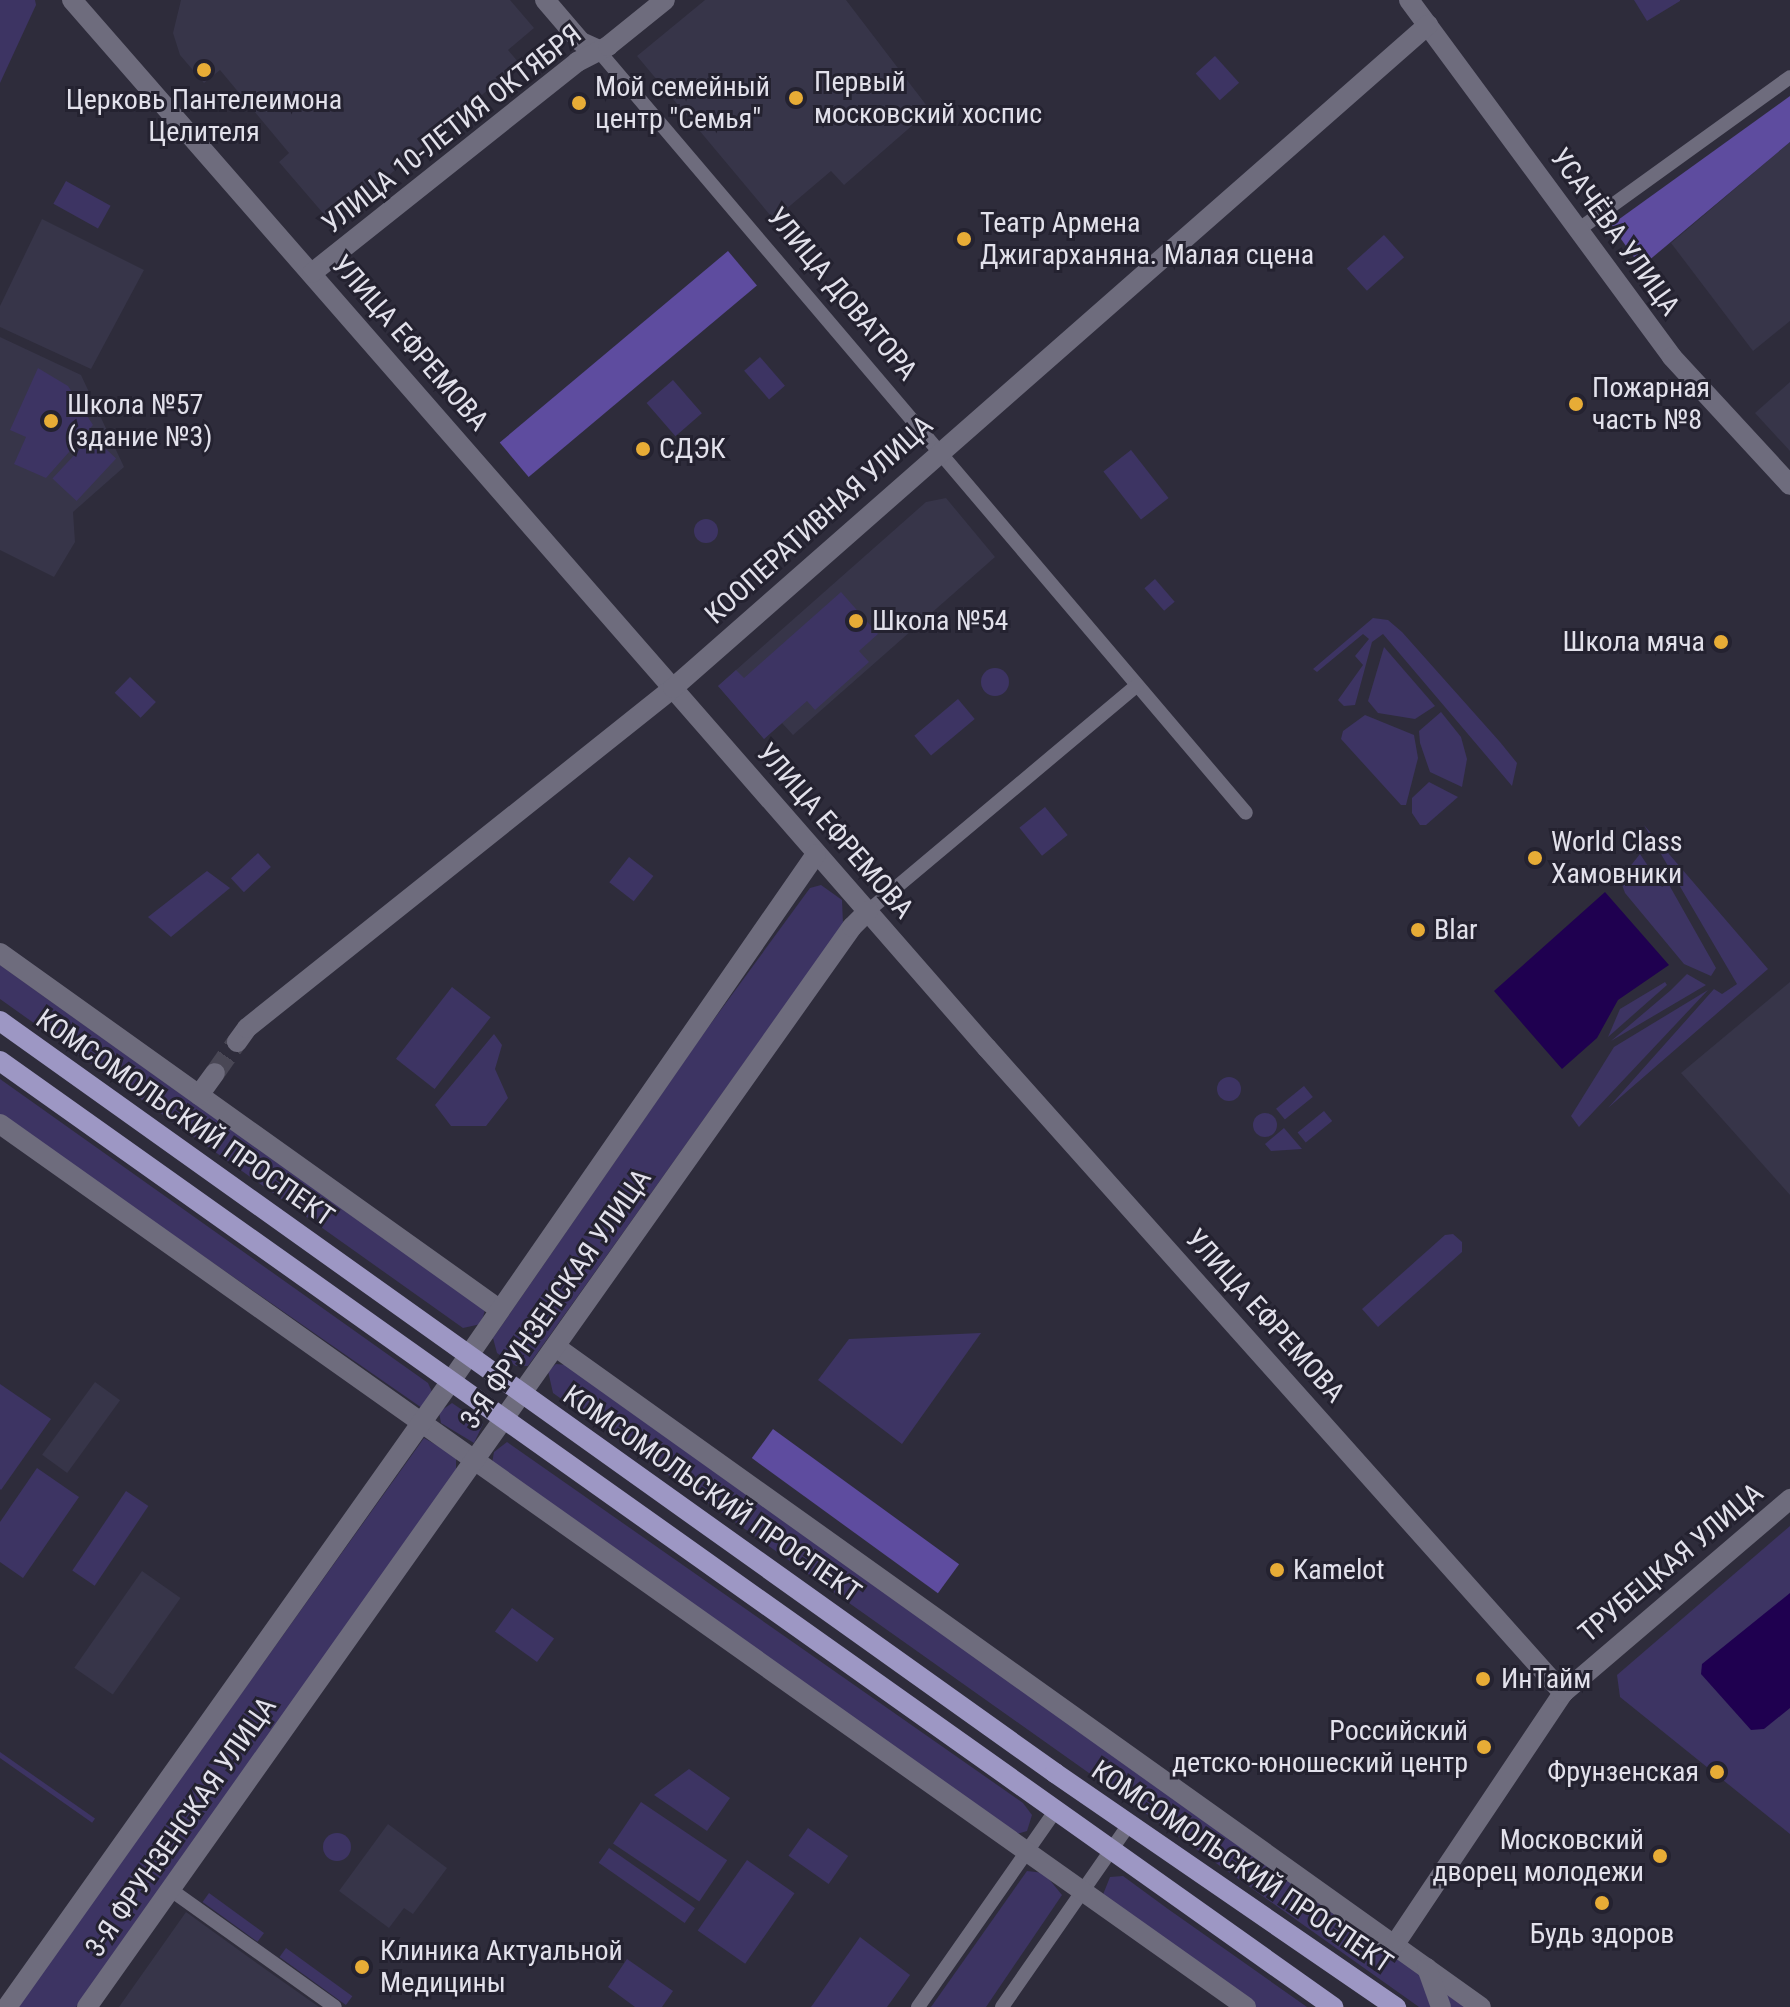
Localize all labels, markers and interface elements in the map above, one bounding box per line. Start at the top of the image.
street label: УЛИЦА 10-ЛЕТИЯ ОКТЯБРЯ [316,17,588,241]
marker: Церковь Пантелеимона Целителя [195,61,213,79]
place label: Первый московский хоспис [814,65,1042,131]
place label: Мой семейный центр "Семья" [595,70,770,136]
place label: Церковь Пантелеимона Целителя [66,83,342,149]
marker: Первый московский хоспис [785,87,807,109]
marker: Мой семейный центр "Семья" [570,94,588,112]
street label: УСАЧЁВА УЛИЦА [1543,142,1687,322]
street label: УЛИЦА ДОВАТОРА [760,201,924,387]
place label: Театр Армена Джигарханяна. Малая сцена [980,206,1314,272]
marker: Театр Армена Джигарханяна. Малая сцена [955,230,973,248]
street label: УЛИЦА ЕФРЕМОВА [325,248,495,438]
place label: Пожарная часть №8 [1592,371,1710,437]
place label: Школа №57 (здание №3) [67,388,212,454]
marker: Пожарная часть №8 [1567,395,1585,413]
street label: КООПЕРАТИВНАЯ УЛИЦА [698,409,940,631]
marker: Школа №57 (здание №3) [42,412,60,430]
place label: СДЭК [659,432,726,466]
marker: СДЭК [634,440,652,458]
place label: Школа №54 [872,604,1008,638]
marker: Школа №54 [847,612,865,630]
place label: Школа мяча [1563,625,1705,659]
marker: Школа мяча [1712,633,1730,651]
street label: УЛИЦА ЕФРЕМОВА [750,736,920,926]
place label: World Class Хамовники [1551,825,1682,891]
marker: World Class Хамовники [1526,849,1544,867]
place label: Blar [1434,913,1478,947]
marker: Blar [1409,921,1427,939]
street label: КОМСОМОЛЬСКИЙ ПРОСПЕКТ [30,1002,340,1234]
street label: 3-Я ФРУНЗЕНСКАЯ УЛИЦА [454,1163,658,1435]
street label: УЛИЦА ЕФРЕМОВА [1178,1222,1352,1410]
street label: КОМСОМОЛЬСКИЙ ПРОСПЕКТ [557,1378,867,1610]
street label: ТРУБЕЦКАЯ УЛИЦА [1572,1476,1770,1650]
place label: Kamelot [1293,1553,1385,1587]
marker: Kamelot [1268,1561,1286,1579]
place label: ИнТайм [1501,1662,1591,1696]
marker: ИнТайм [1472,1668,1494,1690]
street label: 3-Я ФРУНЗЕНСКАЯ УЛИЦА [79,1691,283,1963]
place label: Российский детско-юношеский центр [1172,1714,1468,1780]
marker: Российский детско-юношеский центр [1475,1738,1493,1756]
street label: КОМСОМОЛЬСКИЙ ПРОСПЕКТ [1085,1754,1399,1980]
place label: Фрунзенская [1547,1755,1699,1789]
marker: Фрунзенская [1706,1761,1728,1783]
place label: Московский дворец молодежи [1433,1823,1644,1889]
marker: Московский дворец молодежи [1651,1847,1669,1865]
marker: Будь здоров [1591,1892,1613,1914]
place label: Будь здоров [1530,1917,1674,1951]
place label: Клиника Актуальной Медицины [380,1934,623,2000]
marker: Клиника Актуальной Медицины [351,1956,373,1978]

